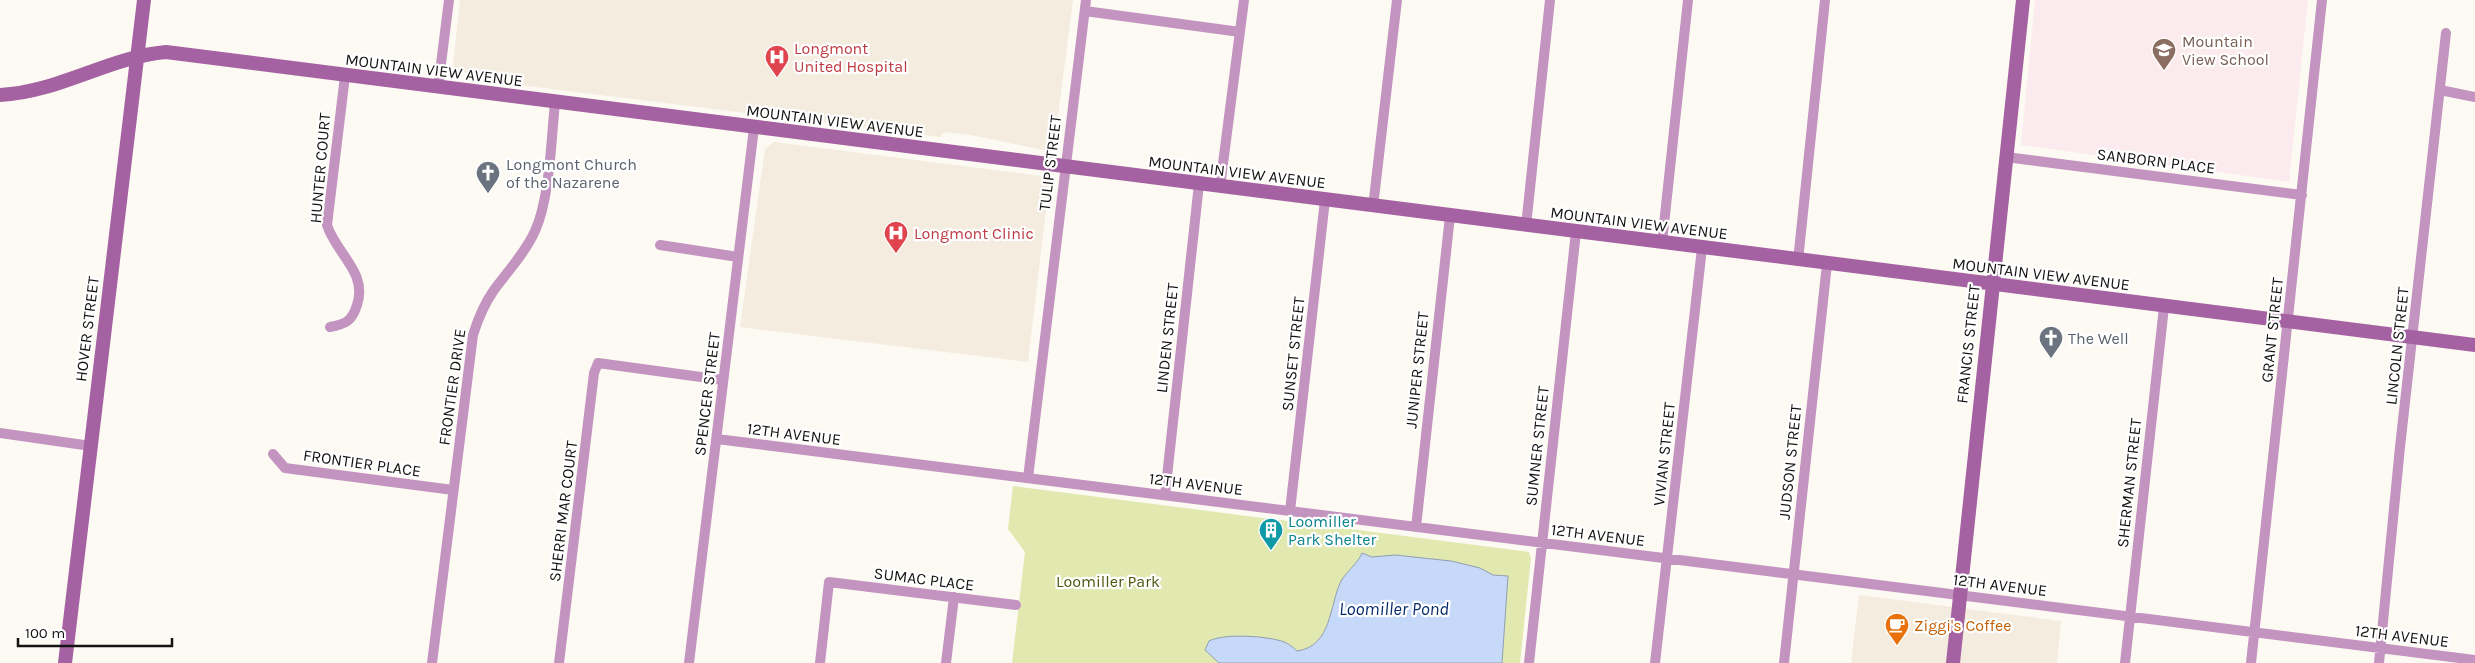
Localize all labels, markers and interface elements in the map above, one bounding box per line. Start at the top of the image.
place label: Mountain View School [2182,32,2269,69]
school or university icon: Mountain View School [2151,37,2177,71]
place label: Longmont United Hospital [794,39,908,76]
hospital icon: Longmont United Hospital [764,44,790,78]
street label: MOUNTAIN VIEW AVENUE [344,50,524,90]
street label: MOUNTAIN VIEW AVENUE [745,101,925,141]
street label: HUNTER COURT [306,112,334,224]
street label: TULIP STREET [1035,114,1065,212]
street label: SANBORN PLACE [2096,144,2216,178]
street label: MOUNTAIN VIEW AVENUE [1147,152,1327,192]
place label: Longmont Church of the Nazarene [506,155,637,192]
church icon: Longmont Church of the Nazarene [475,160,501,194]
street label: MOUNTAIN VIEW AVENUE [1549,203,1729,243]
hospital icon: Longmont Clinic [883,220,909,254]
place label: Longmont Clinic [914,224,1034,243]
street label: MOUNTAIN VIEW AVENUE [1951,254,2131,294]
street label: HOVER STREET [71,275,103,383]
street label: GRANT STREET [2257,277,2287,383]
street label: LINDEN STREET [1152,282,1182,394]
street label: FRANCIS STREET [1952,284,1984,404]
street label: LINCOLN STREET [2381,286,2413,406]
street label: SUNSET STREET [1278,296,1308,412]
street label: JUNIPER STREET [1401,311,1433,429]
church icon: The Well [2038,325,2064,359]
street label: FRONTIER DRIVE [434,328,470,446]
place label: The Well [2068,329,2129,348]
street label: SPENCER STREET [690,331,724,457]
street label: SUMNER STREET [1521,385,1553,507]
street label: VIVIAN STREET [1649,401,1679,507]
street label: JUDSON STREET [1775,403,1805,521]
street label: SHERMAN STREET [2113,417,2145,549]
street label: 12TH AVENUE [746,419,842,449]
street label: SHERRI MAR COURT [545,439,581,583]
street label: FRONTIER PLACE [302,445,422,481]
street label: 12TH AVENUE [1148,469,1244,499]
place label: Loomiller Park Shelter [1288,512,1377,549]
building icon: Loomiller Park Shelter [1258,517,1284,551]
street label: 12TH AVENUE [1550,520,1646,550]
street label: SUMAC PLACE [873,563,975,595]
street label: 12TH AVENUE [1952,570,2048,600]
park label: Loomiller Park [1056,572,1160,591]
water label: Loomiller Pond [1339,598,1449,620]
cafe icon: Ziggi's Coffee [1884,612,1910,646]
scale bar [18,616,171,648]
place label: Ziggi's Coffee [1914,616,2011,635]
street label: 12TH AVENUE [2354,621,2450,651]
text: 100 m [25,624,65,642]

